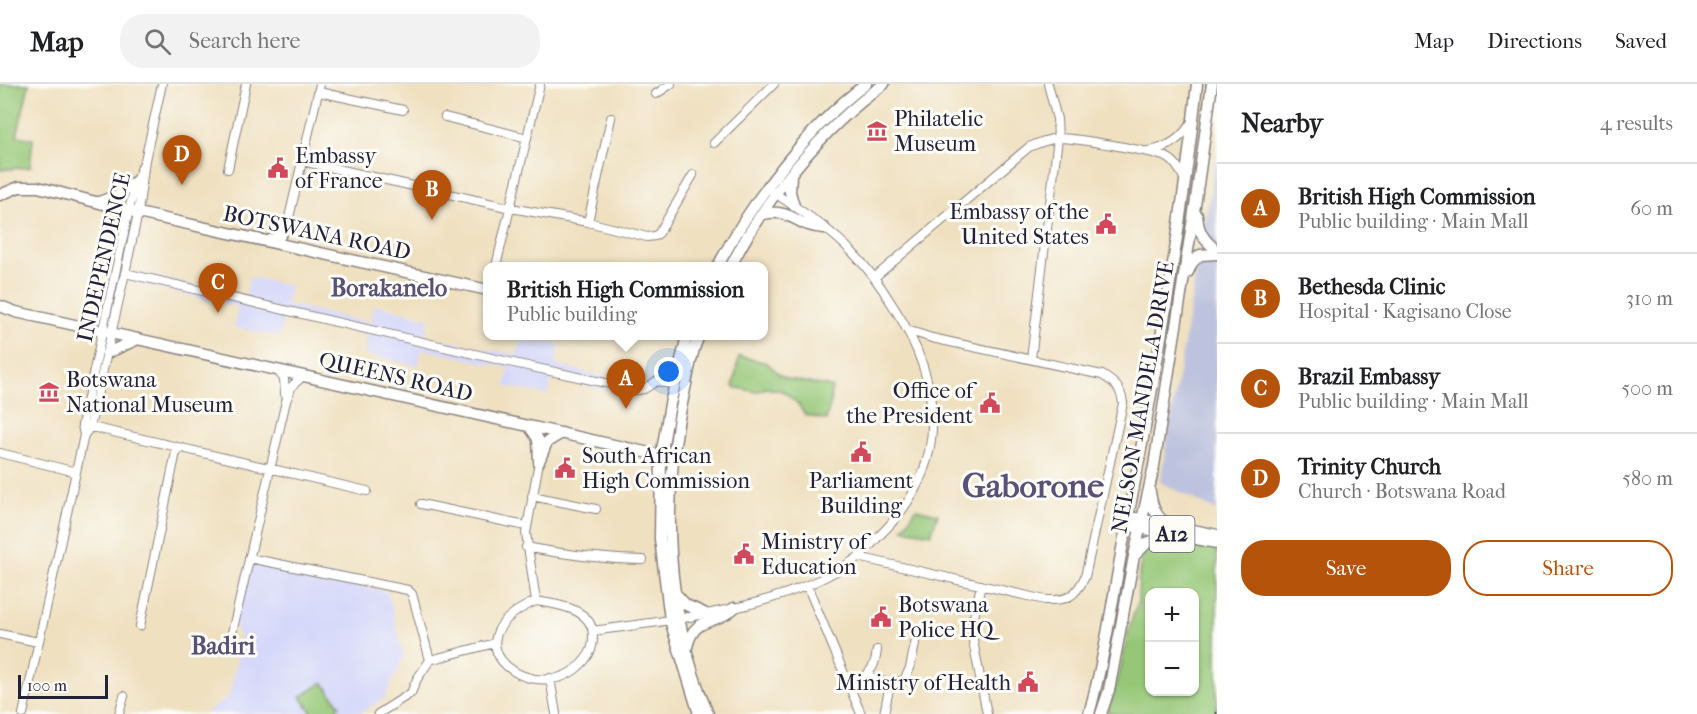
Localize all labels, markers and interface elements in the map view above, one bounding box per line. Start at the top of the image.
search box [120,14,540,68]
text: Map [30,25,84,58]
icon: search [141,25,174,58]
text: Search here [189,28,300,54]
text: Map [1414,29,1454,53]
text: Directions [1487,29,1582,53]
text: Saved [1615,29,1667,53]
place label: Philatelic Museum [894,106,983,157]
text: Nearby [1241,108,1323,139]
text: 4 results [1600,112,1673,135]
museum icon: Philatelic Museum [865,119,889,143]
pin: D [162,135,201,185]
place label: Embassy of France [295,143,383,194]
public building icon: Embassy of France [266,156,290,180]
street label: INDEPENDENCE [72,170,136,344]
pin: B [412,170,452,220]
text: British High Commission [1298,184,1535,210]
text: A [1254,197,1267,220]
text: 60 m [1630,197,1673,220]
place label: Embassy of the United States [949,199,1089,250]
street label: BOTSWANA ROAD [221,200,413,266]
text: Public building · Main Mall [1298,210,1529,233]
public building icon: Embassy of the United States [1094,212,1118,236]
street label: NELSON MANDELA DRIVE [1106,259,1180,535]
popup [483,262,768,340]
pin: C [198,264,238,313]
district label: Borakanelo [331,274,447,302]
text: Bethesda Clinic [1298,274,1445,300]
text: British High Commission [507,277,744,303]
text: B [1254,287,1267,310]
text: 310 m [1626,287,1673,310]
text: Hospital · Kagisano Close [1298,300,1512,323]
text: Public building [507,303,637,326]
street label: QUEENS ROAD [316,347,475,407]
your location [654,357,683,386]
pin: A [606,360,646,409]
text: Brazil Embassy [1298,364,1440,390]
place label: Botswana National Museum [66,367,234,418]
text: C [1254,377,1267,400]
text: 500 m [1621,377,1673,400]
place label: Office of the President [846,378,978,429]
museum icon: Botswana National Museum [37,380,61,404]
text: Public building · Main Mall [1298,390,1529,413]
public building icon: Office of the President [978,391,1002,415]
public building icon: Parliament Building [849,440,873,464]
place label: South African High Commission [582,443,750,494]
text: Trinity Church [1298,454,1441,480]
public building icon: South African High Commission [553,456,577,480]
district label: Gaborone [962,466,1104,506]
text: D [1253,467,1268,490]
text: 580 m [1622,467,1673,490]
place label: Parliament Building [809,468,914,519]
text: Church · Botswana Road [1298,480,1506,503]
road number: A12 [1150,516,1194,552]
place label: Ministry of Education [761,529,872,580]
button: Save [1241,540,1451,596]
button: Share [1463,540,1673,596]
public building icon: Ministry of Education [732,542,756,566]
map controls [1145,588,1199,696]
button: + [1145,588,1199,642]
place label: Botswana Police HQ [898,592,1001,643]
public building icon: Botswana Police HQ [869,605,893,629]
district label: Badiri [191,632,256,660]
button: − [1145,642,1199,696]
place label: Ministry of Health [836,670,1012,696]
public building icon: Ministry of Health [1016,670,1040,694]
scale bar [18,672,108,700]
text: 100 m [27,676,67,695]

